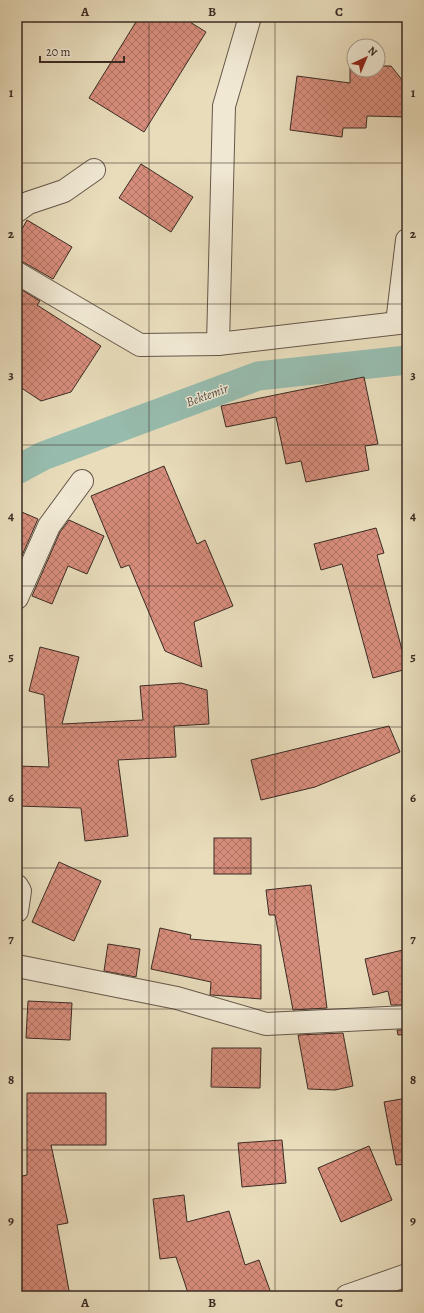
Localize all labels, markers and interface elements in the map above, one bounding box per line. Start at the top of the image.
text: A [80,3,90,20]
text: B [208,3,216,20]
text: C [335,3,343,20]
scale bar [40,38,124,64]
north arrow [346,38,386,78]
text: N [365,43,381,59]
text: 20 m [46,44,70,60]
text: 1 [9,84,14,101]
text: 1 [411,84,416,101]
text: 2 [8,225,15,242]
text: 2 [410,225,417,242]
text: 3 [8,366,14,383]
text: 3 [410,366,416,383]
water label: Bektemir [184,379,231,410]
text: 4 [8,507,14,524]
text: 4 [410,507,416,524]
text: 5 [8,648,14,665]
text: 5 [410,648,416,665]
text: 6 [8,789,14,806]
text: 6 [410,789,416,806]
text: 7 [8,930,14,947]
text: 7 [410,930,416,947]
text: 8 [8,1071,14,1088]
text: 8 [410,1071,416,1088]
text: 9 [8,1212,14,1229]
text: 9 [410,1212,416,1229]
text: A [80,1294,90,1311]
text: B [208,1294,216,1311]
text: C [335,1294,343,1311]

